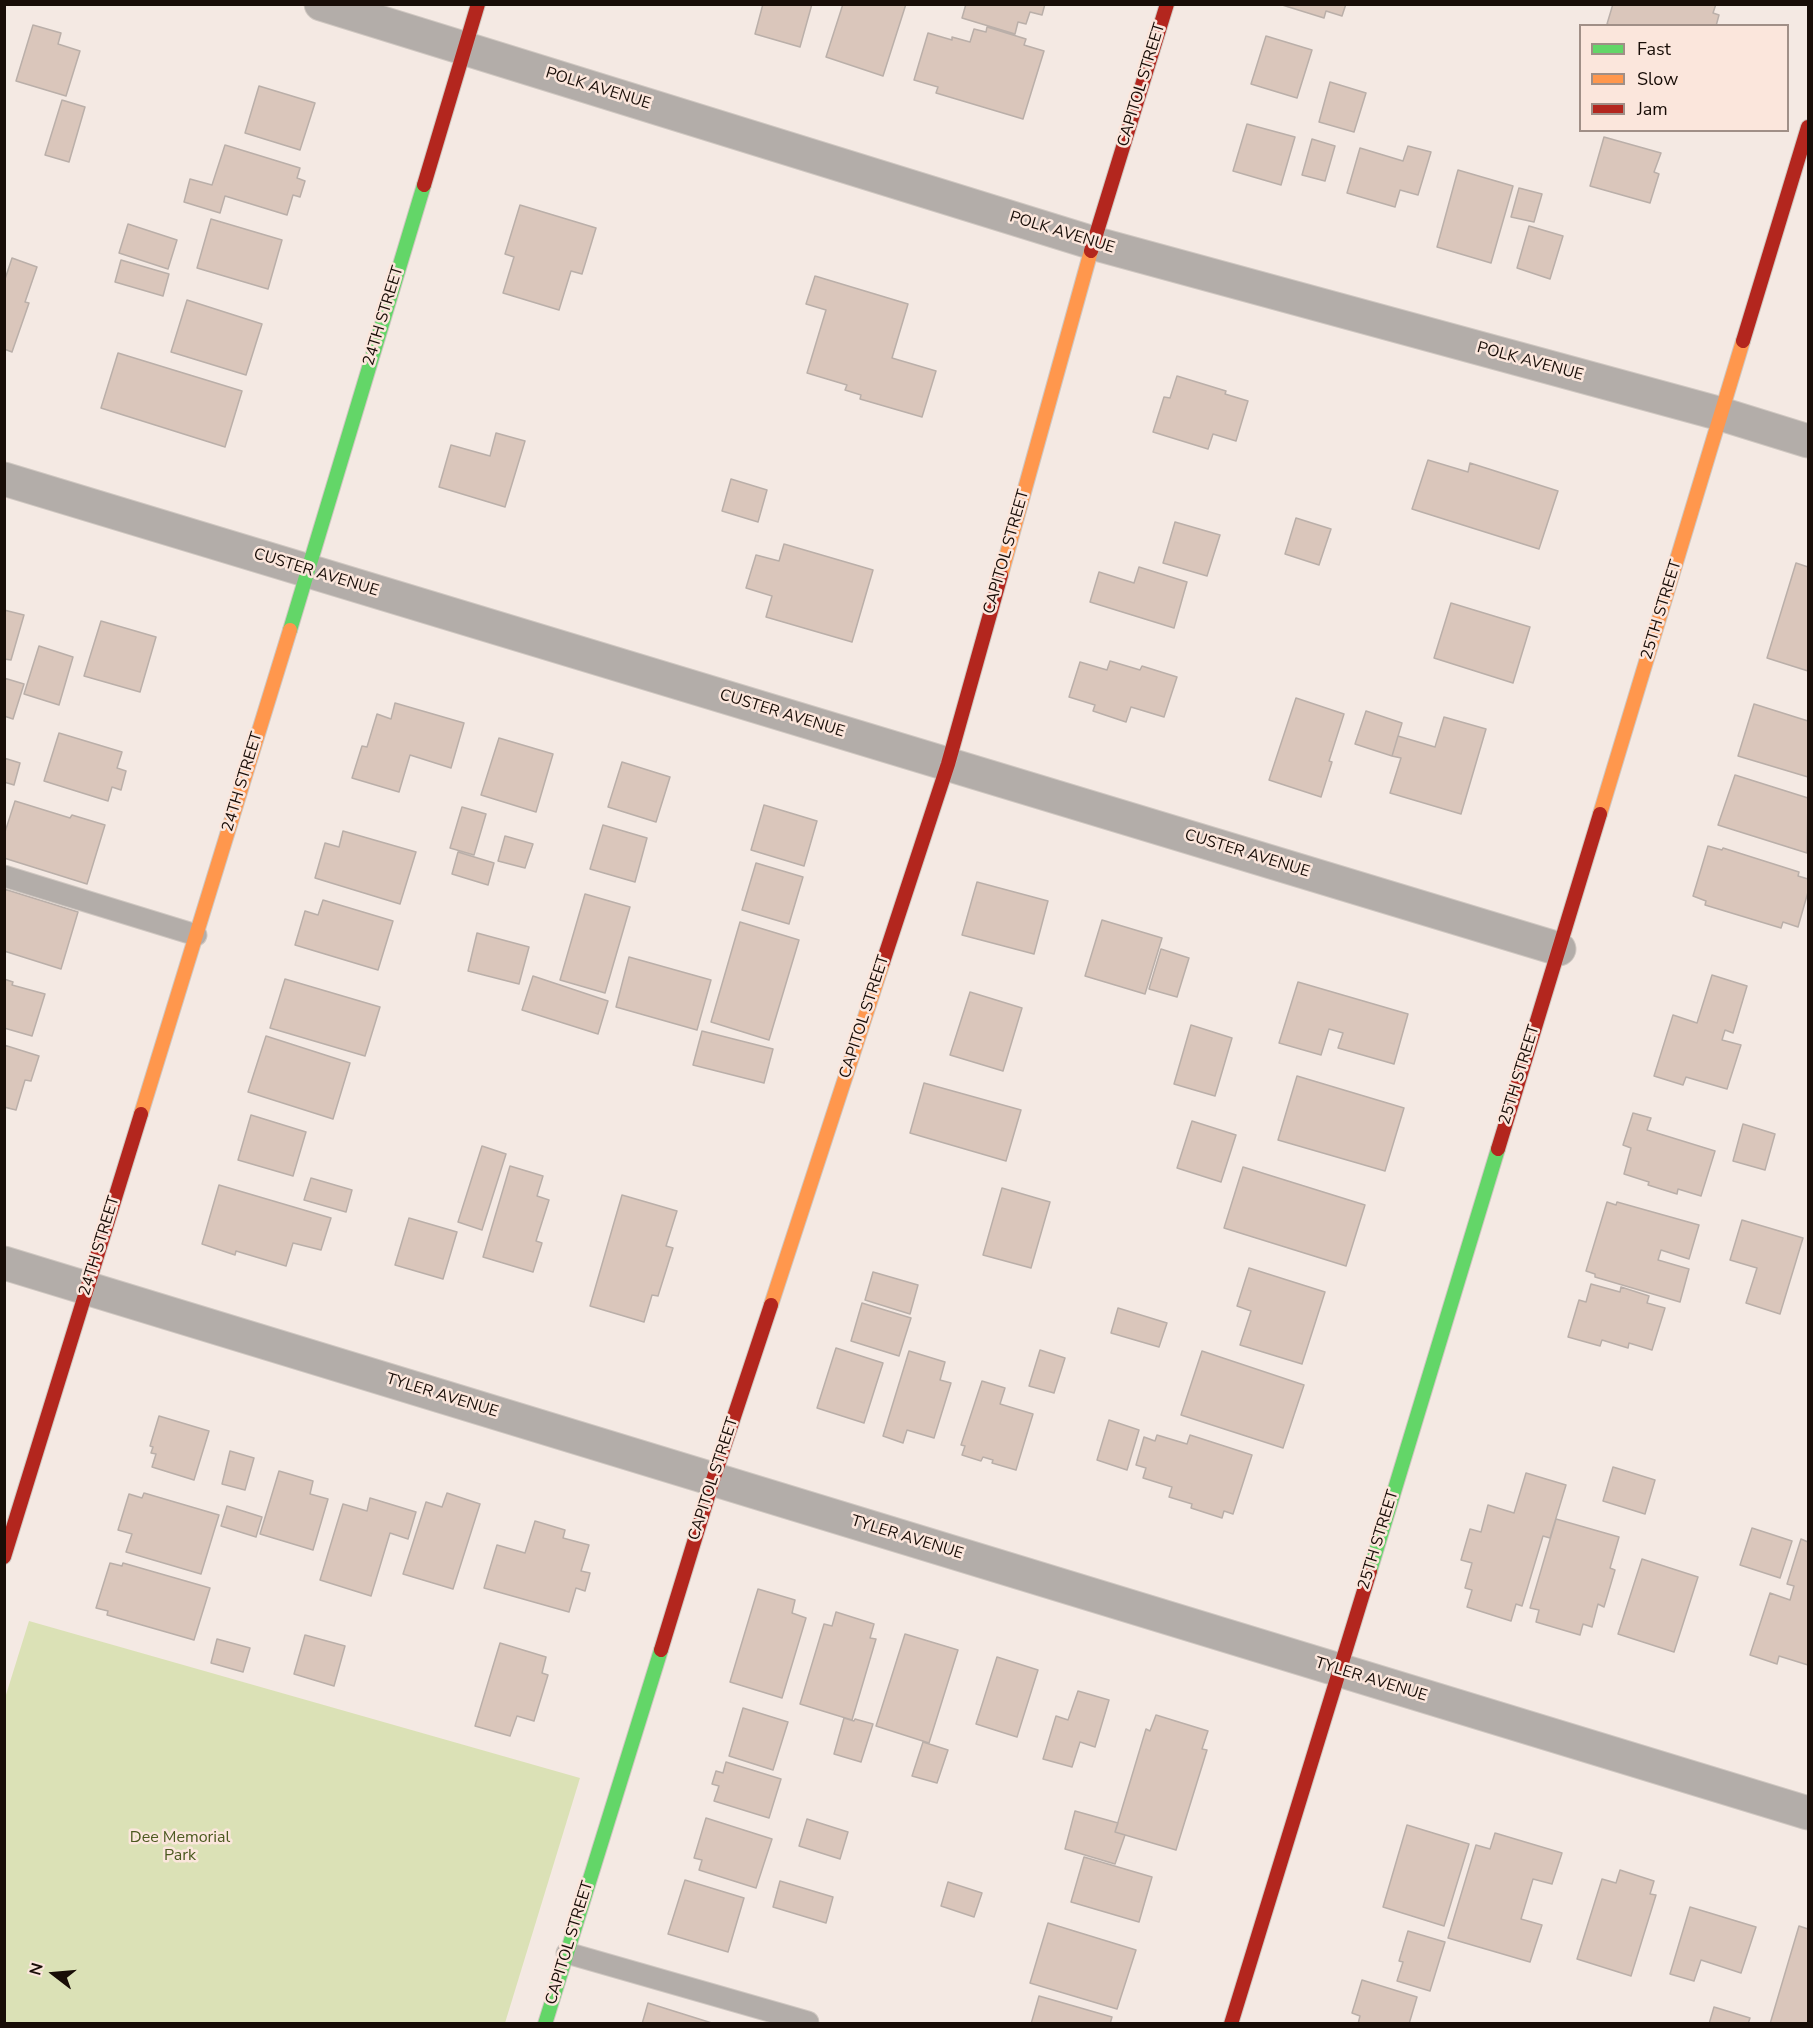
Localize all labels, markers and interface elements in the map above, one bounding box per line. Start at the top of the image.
street label: CAPITOL STREET [1114,21,1170,149]
legend [1579,24,1789,132]
text: Fast [1637,37,1671,61]
street label: POLK AVENUE [543,64,653,114]
text: Slow [1637,67,1678,91]
text: Jam [1637,97,1668,121]
street label: POLK AVENUE [1007,208,1117,258]
street label: 24TH STREET [360,264,408,368]
street label: POLK AVENUE [1475,339,1585,385]
street label: CAPITOL STREET [980,488,1034,616]
street label: CUSTER AVENUE [251,545,381,601]
street label: 25TH STREET [1638,558,1686,662]
street label: CUSTER AVENUE [717,686,847,742]
street label: 24TH STREET [219,730,267,834]
street label: CUSTER AVENUE [1182,826,1312,882]
street label: CAPITOL STREET [836,953,894,1081]
street label: 25TH STREET [1496,1023,1544,1127]
street label: 24TH STREET [76,1194,124,1298]
street label: TYLER AVENUE [384,1370,500,1422]
street label: CAPITOL STREET [685,1415,743,1543]
street label: 25TH STREET [1355,1488,1403,1592]
street label: TYLER AVENUE [849,1512,965,1564]
street label: TYLER AVENUE [1313,1654,1429,1706]
park label: Dee Memorial Park [130,1828,230,1866]
street label: CAPITOL STREET [542,1879,598,2007]
north arrow [24,1944,84,2004]
text: N [24,1960,49,1978]

